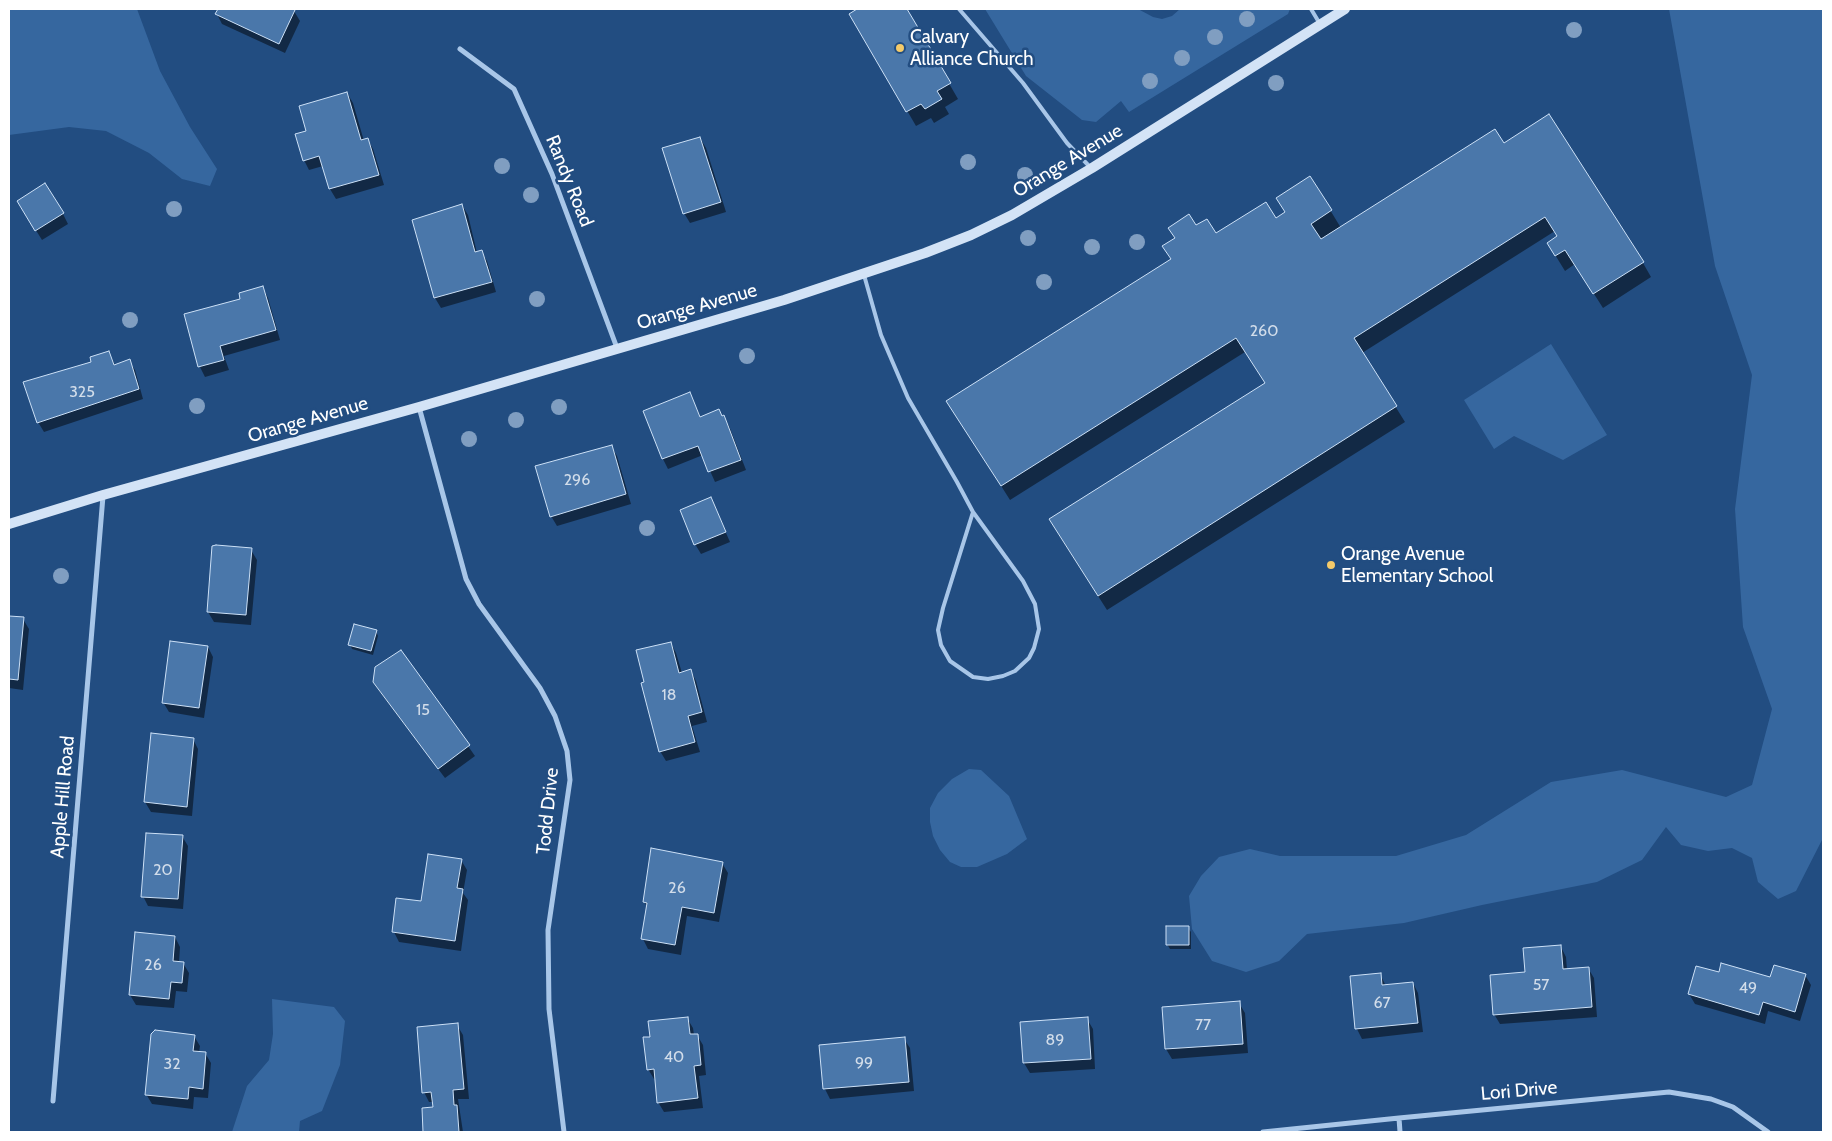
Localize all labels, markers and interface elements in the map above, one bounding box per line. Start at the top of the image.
place label: Calvary Alliance Church [910,26,1033,70]
marker: Calvary Alliance Church [894,42,906,54]
street label: Orange Avenue [1009,119,1127,203]
street label: Randy Road [540,132,598,230]
street label: Orange Avenue [634,279,760,335]
house number: 260 [1250,321,1278,341]
house number: 325 [69,382,95,402]
street label: Orange Avenue [245,392,371,448]
house number: 296 [564,470,590,490]
place label: Orange Avenue Elementary School [1341,543,1493,587]
marker: Orange Avenue Elementary School [1325,559,1337,571]
house number: 18 [662,685,676,705]
house number: 15 [416,700,430,720]
street label: Apple Hill Road [46,735,80,859]
street label: Todd Drive [532,767,564,855]
house number: 20 [153,860,173,880]
house number: 26 [668,878,686,898]
house number: 26 [144,955,162,975]
house number: 57 [1533,975,1549,995]
house number: 49 [1739,978,1757,998]
house number: 67 [1373,993,1391,1013]
house number: 77 [1195,1015,1211,1035]
house number: 89 [1046,1030,1064,1050]
house number: 40 [664,1047,684,1067]
house number: 99 [855,1053,873,1073]
house number: 32 [163,1054,181,1074]
street label: Lori Drive [1480,1076,1558,1106]

